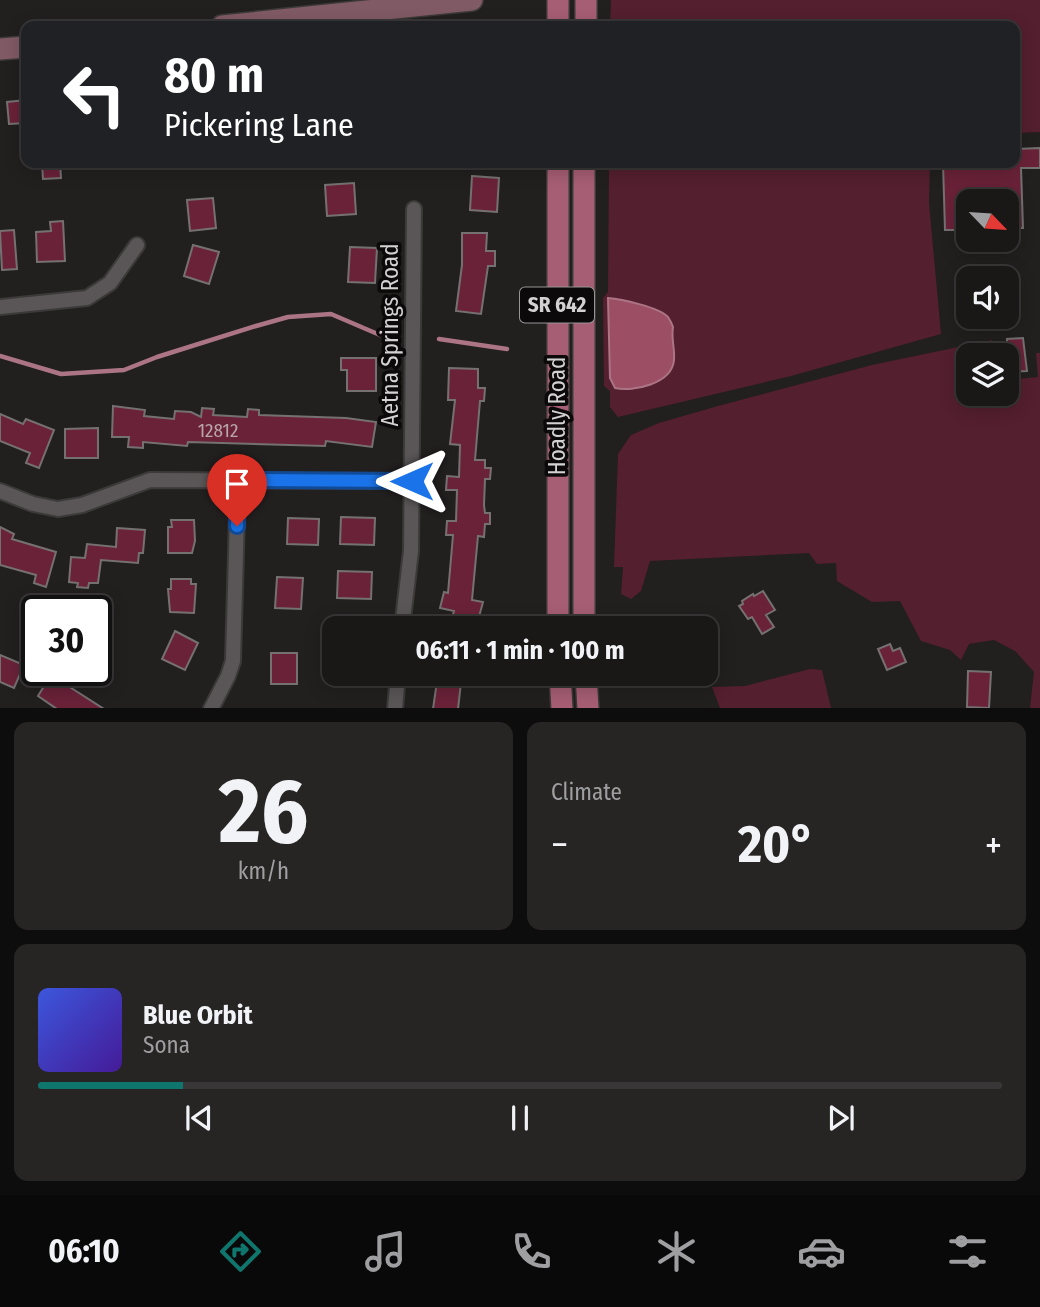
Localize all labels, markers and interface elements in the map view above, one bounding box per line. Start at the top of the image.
text: 80 m [164,46,264,105]
icon: left [49,49,140,140]
text: Pickering Lane [164,106,354,144]
north arrow [956,189,1018,252]
map controls [956,189,1019,406]
street label: Aetna Springs Road [376,244,404,426]
button: sound [956,266,1019,329]
road number: SR 642 [520,288,594,322]
button: layers [956,343,1019,406]
street label: Hoadly Road [543,357,571,475]
house number: 12812 [198,419,238,442]
position arrow [375,444,449,518]
pin [207,454,267,526]
icon: arrive [218,465,256,503]
speed limit sign: 30 [21,595,112,686]
text: 06:11 · 1 min · 100 m [415,635,625,666]
text: 26 [219,757,308,866]
text: Climate [551,778,622,806]
text: 20° [738,813,815,876]
text: − [551,822,568,868]
text: + [985,822,1002,868]
text: km/h [238,857,289,885]
text: Blue Orbit [143,1000,253,1031]
text: Sona [143,1031,190,1059]
icon: previous [180,1099,218,1137]
icon: pause [501,1099,539,1137]
icon: next [822,1099,860,1137]
icon: directions [216,1227,265,1276]
icon: music [361,1227,410,1276]
icon: phone [507,1227,556,1276]
icon: climate [652,1227,701,1276]
icon: car [797,1227,846,1276]
icon: filters [943,1227,992,1276]
text: 06:10 [48,1232,120,1270]

